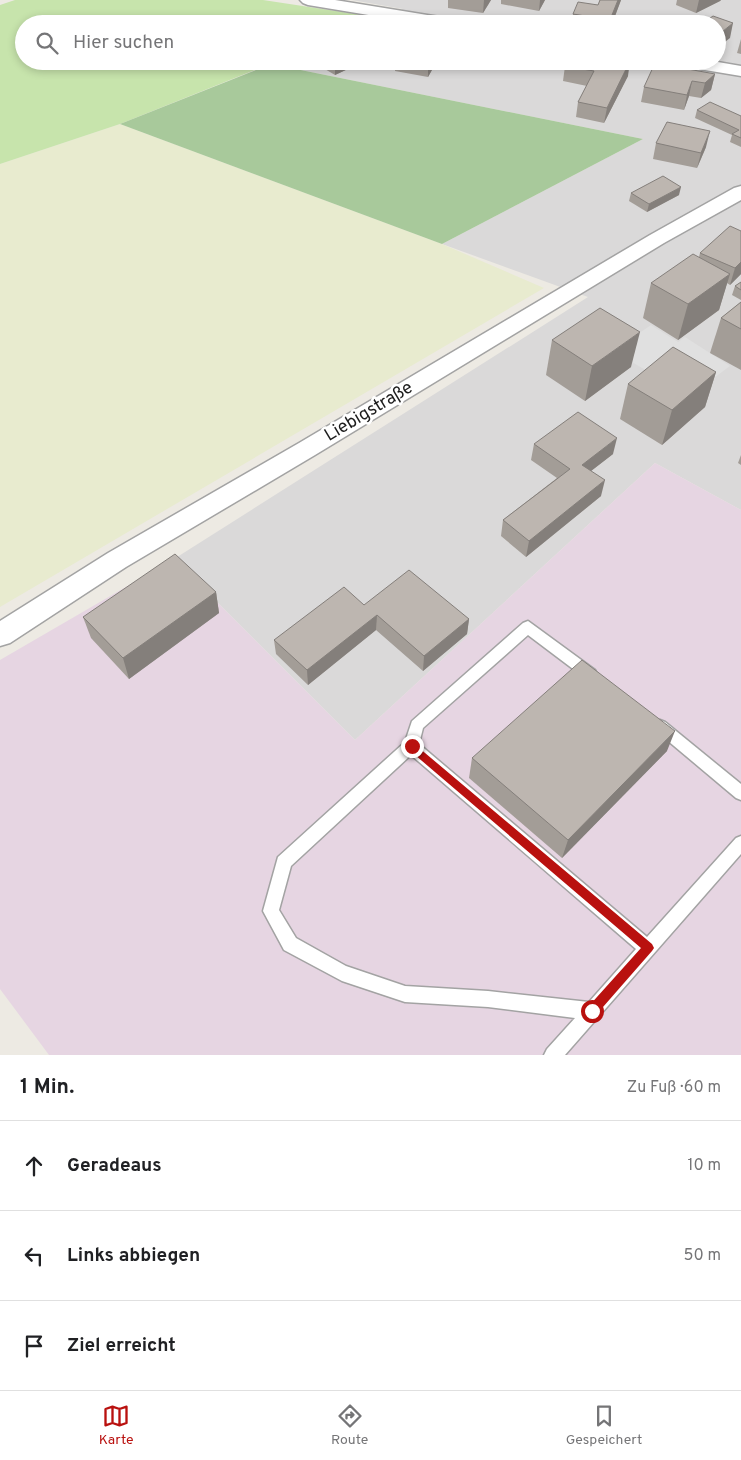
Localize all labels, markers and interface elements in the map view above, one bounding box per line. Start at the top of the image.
search box [15,15,726,70]
icon: search [33,29,61,57]
text: Hier suchen [73,31,174,55]
street label: Liebigstraße [321,377,417,447]
route end [401,735,424,758]
route start [581,1000,604,1023]
text: 1 Min. [20,1074,74,1101]
text: Zu Fuß · 60 m [627,1078,721,1098]
icon: ahead [20,1152,48,1180]
text: Geradeaus [67,1154,162,1178]
text: 10 m [687,1156,721,1176]
icon: left [20,1242,48,1270]
text: Links abbiegen [67,1244,200,1268]
text: 50 m [684,1246,721,1266]
icon: arrive [20,1332,48,1360]
text: Ziel erreicht [67,1334,176,1358]
tab: Karte [99,1402,134,1449]
tab: Route [331,1402,368,1449]
tab: Gespeichert [566,1402,642,1449]

